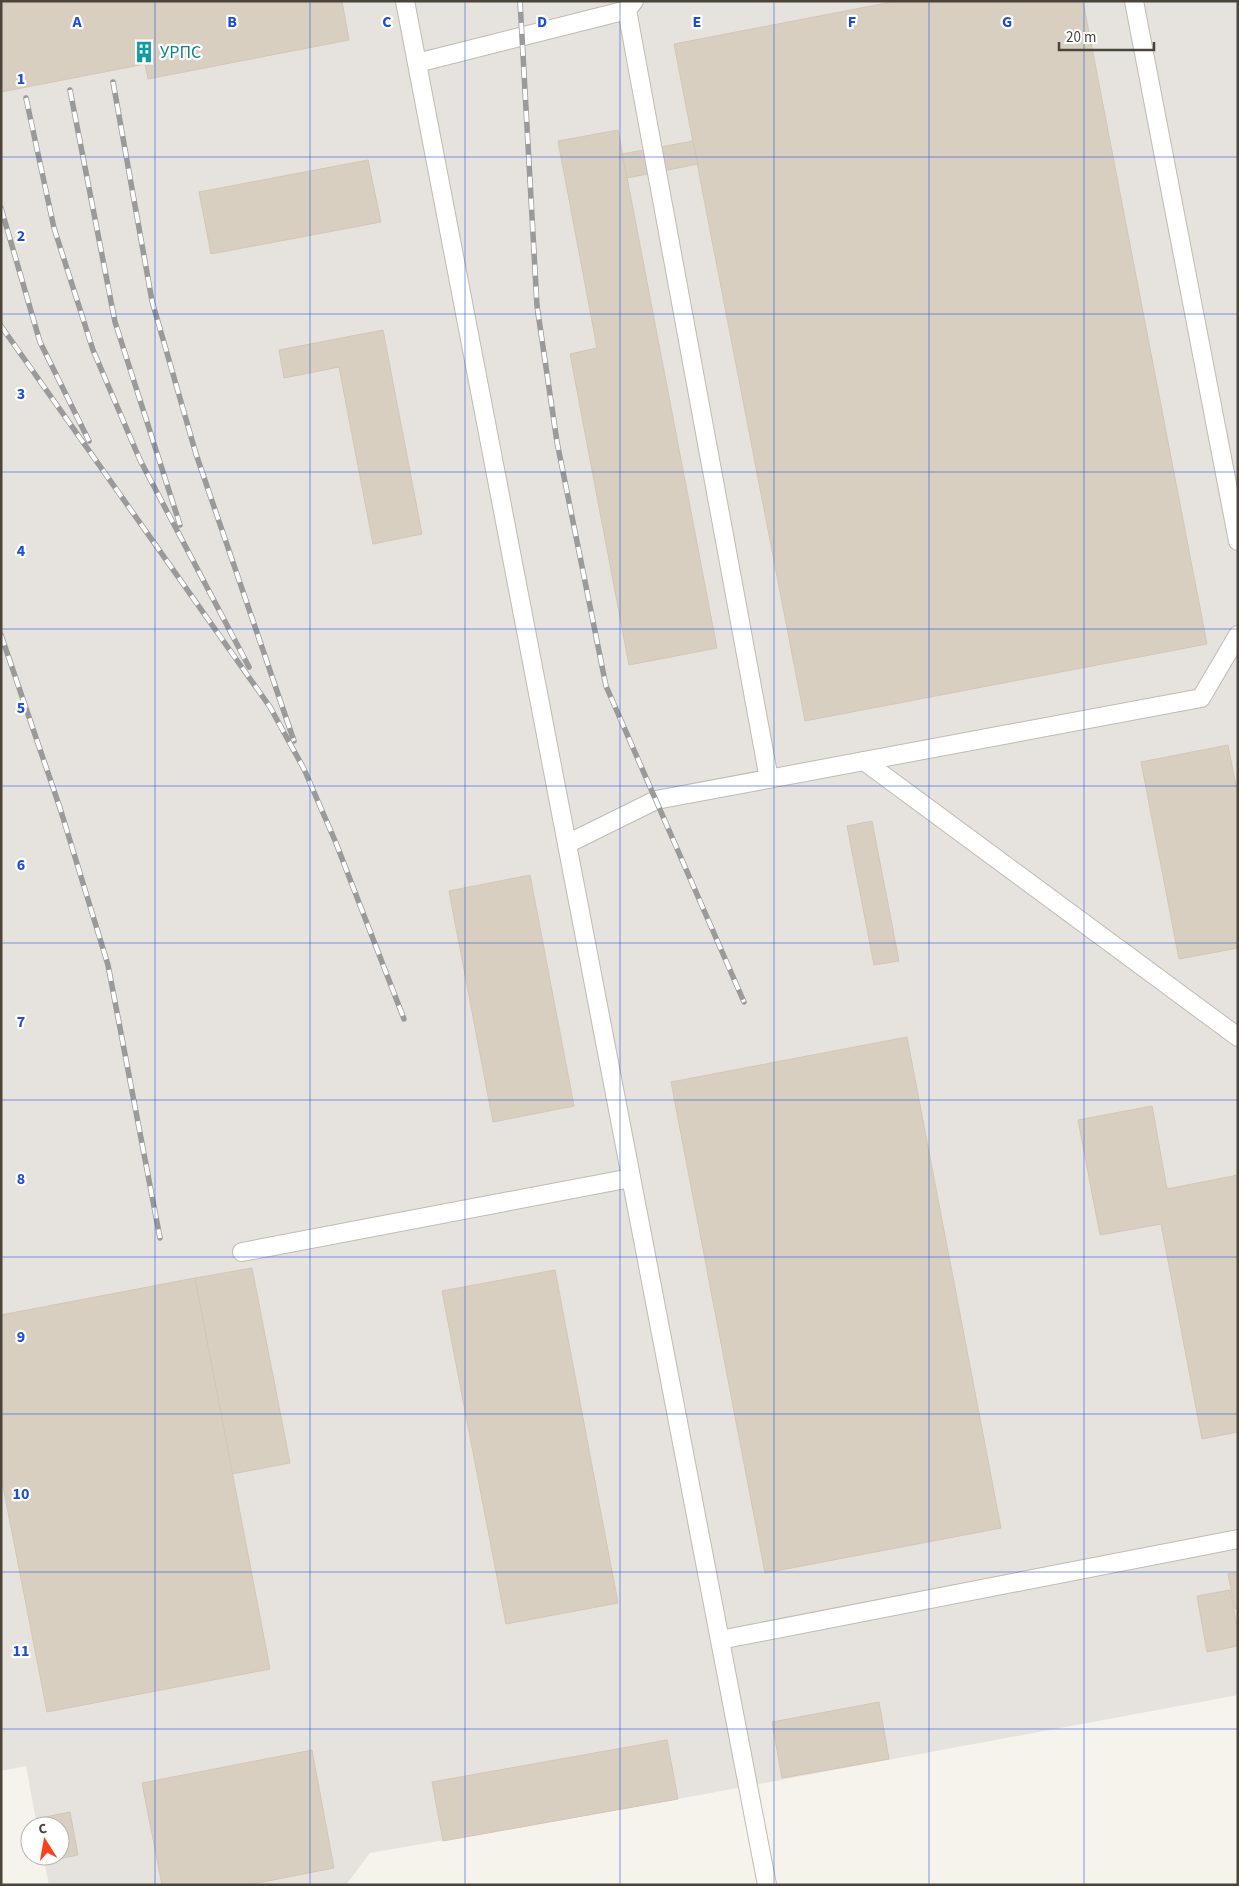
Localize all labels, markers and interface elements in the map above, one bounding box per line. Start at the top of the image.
text: A [71,11,82,33]
text: B [227,11,237,33]
text: C [382,11,392,33]
text: D [537,11,547,33]
text: E [693,11,701,33]
text: F [848,11,856,33]
text: G [1002,11,1012,33]
scale bar [1059,20,1154,52]
text: 20 m [1066,27,1096,48]
building icon: УРПС [131,39,157,65]
place label: УРПС [160,40,201,65]
text: 1 [17,68,25,90]
text: 2 [17,225,25,247]
text: 3 [17,383,25,405]
text: 4 [17,540,26,562]
text: 5 [17,697,25,719]
text: 6 [17,854,25,876]
text: 7 [17,1011,25,1033]
text: 8 [17,1168,25,1190]
text: 9 [17,1326,25,1348]
text: 10 [13,1483,29,1505]
text: 11 [13,1640,29,1662]
north arrow [20,1816,70,1866]
text: С [37,1819,49,1840]

